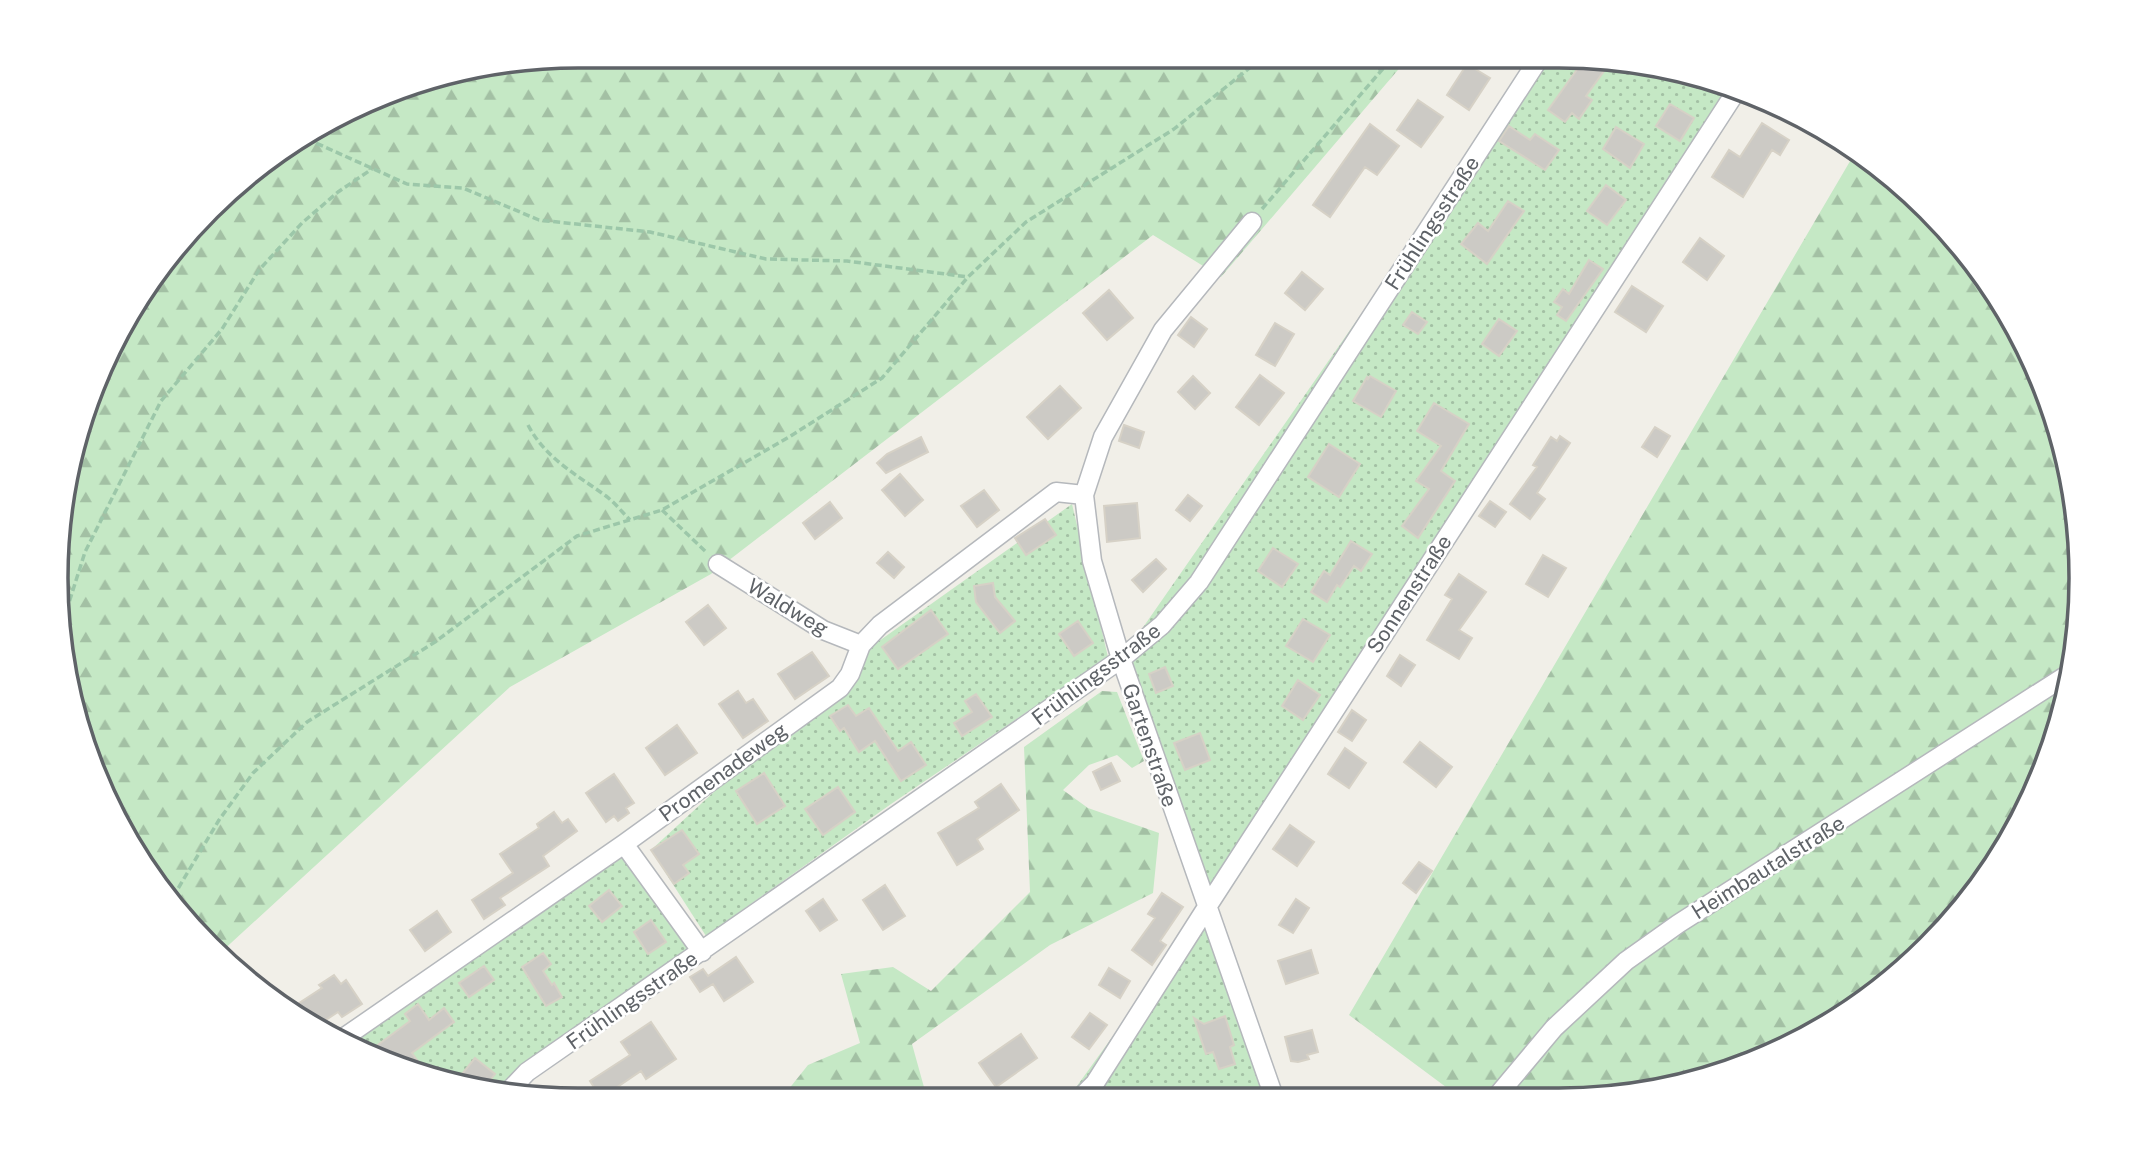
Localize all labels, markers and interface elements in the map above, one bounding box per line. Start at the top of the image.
street label: Frühlingsstraße [1379,151,1485,295]
street label: Sonnenstraße [1361,530,1457,658]
street label: Waldweg [743,573,833,641]
street label: Frühlingsstraße [1027,618,1165,730]
street label: Gartenstraße [1117,680,1183,810]
street label: Promenadeweg [654,717,792,827]
street label: Heimbautalstraße [1687,810,1849,924]
street label: Frühlingsstraße [562,945,702,1055]

